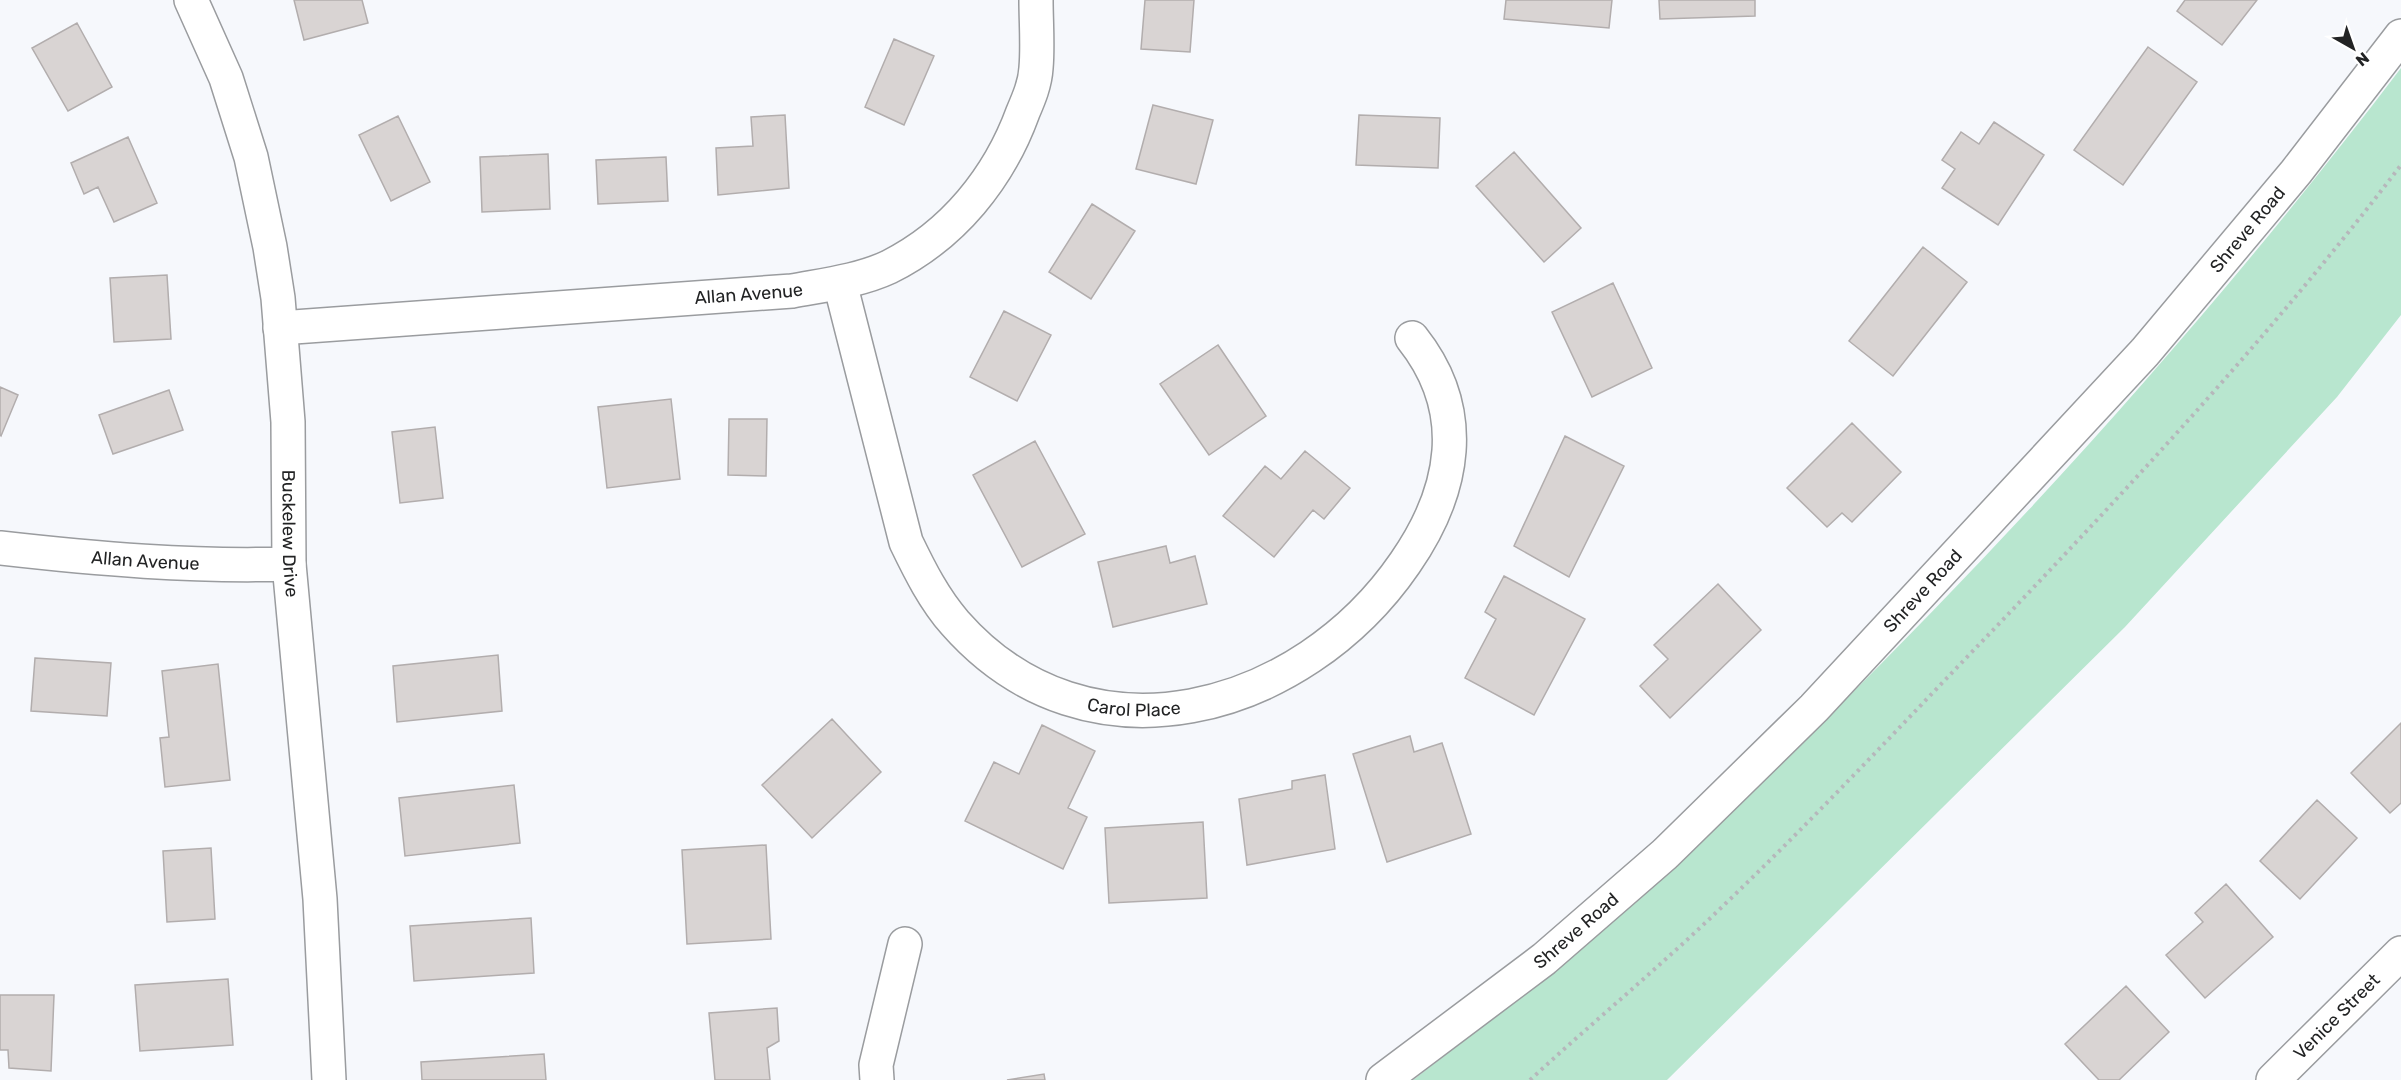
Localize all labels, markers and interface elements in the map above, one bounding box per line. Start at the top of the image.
north arrow [2323,18,2383,78]
text: N [2352,48,2373,70]
street label: Shreve Road [2205,182,2290,277]
street label: Allan Avenue [694,278,805,309]
street label: Buckelew Drive [277,470,303,598]
street label: Shreve Road [1879,545,1967,637]
street label: Allan Avenue [90,546,200,575]
street label: Carol Place [1085,693,1182,721]
street label: Shreve Road [1529,888,1623,974]
street label: Venice Street [2289,969,2385,1064]

